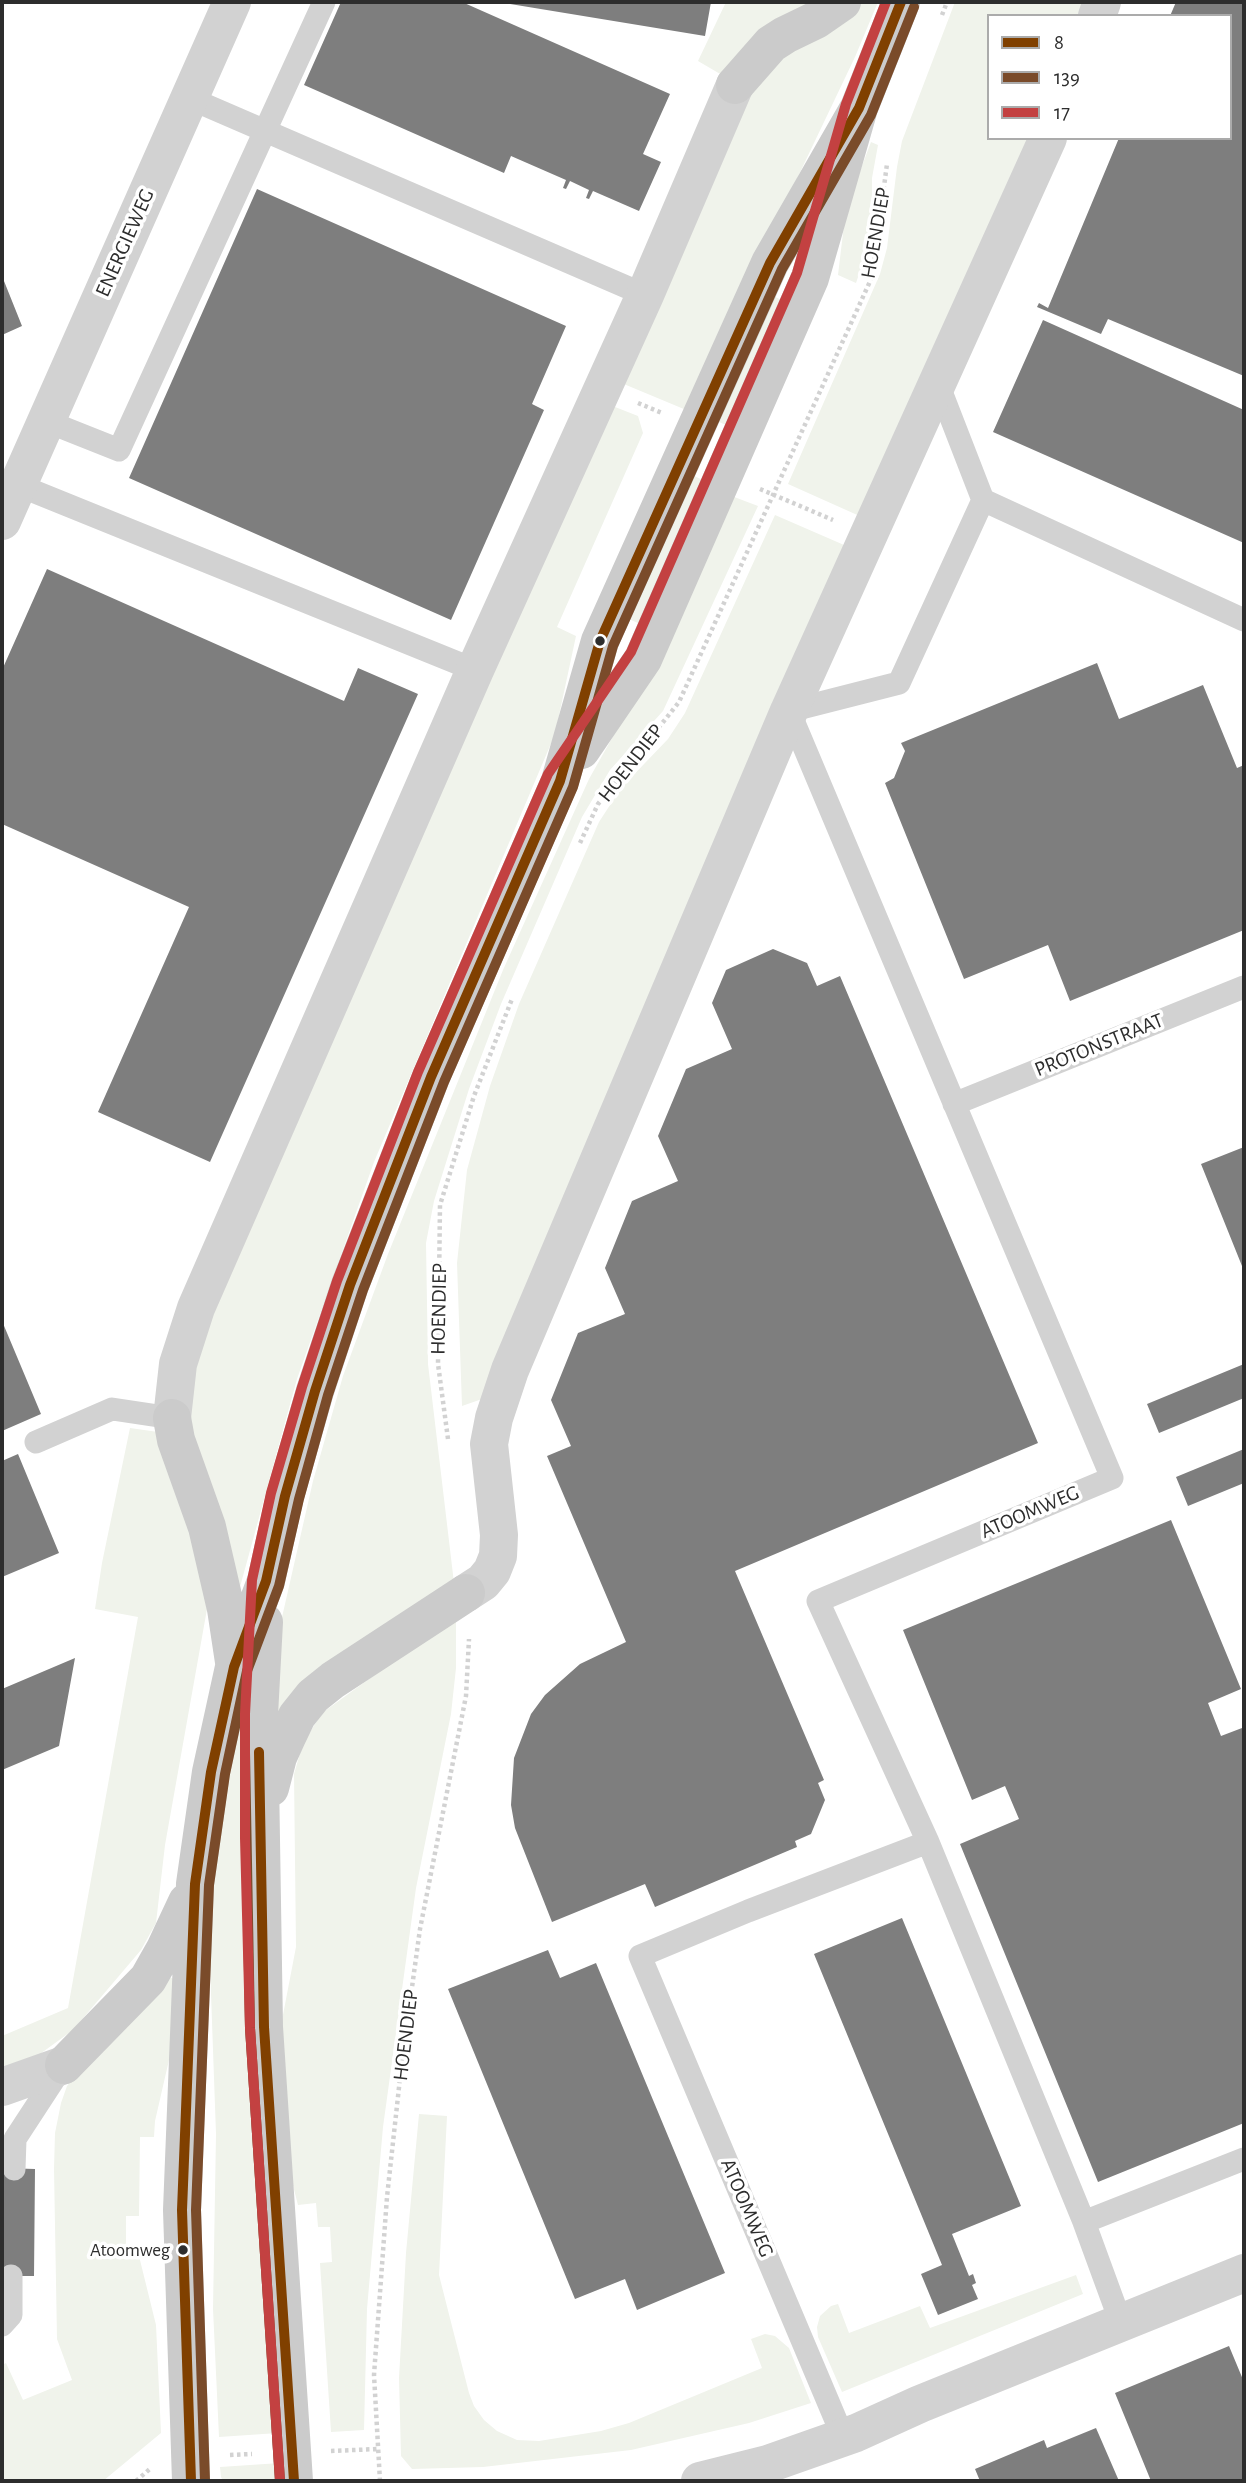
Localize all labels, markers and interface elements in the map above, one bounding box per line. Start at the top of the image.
legend [987,14,1232,140]
text: 8 [1054,32,1064,53]
text: 139 [1054,67,1080,88]
text: 17 [1054,102,1070,123]
street label: ENERGIEWEG [90,185,160,301]
street label: HOENDIEP [856,185,896,281]
unlabelled marker [593,634,607,648]
street label: HOENDIEP [593,719,669,807]
street label: PROTONSTRAAT [1031,1008,1167,1082]
street label: HOENDIEP [426,1263,452,1355]
street label: ATOOMWEG [977,1480,1083,1544]
street label: HOENDIEP [388,1988,424,2082]
street label: ATOOMWEG [715,2155,779,2261]
place label: Atoomweg [90,2239,170,2261]
marker: Atoomweg [176,2243,190,2257]

